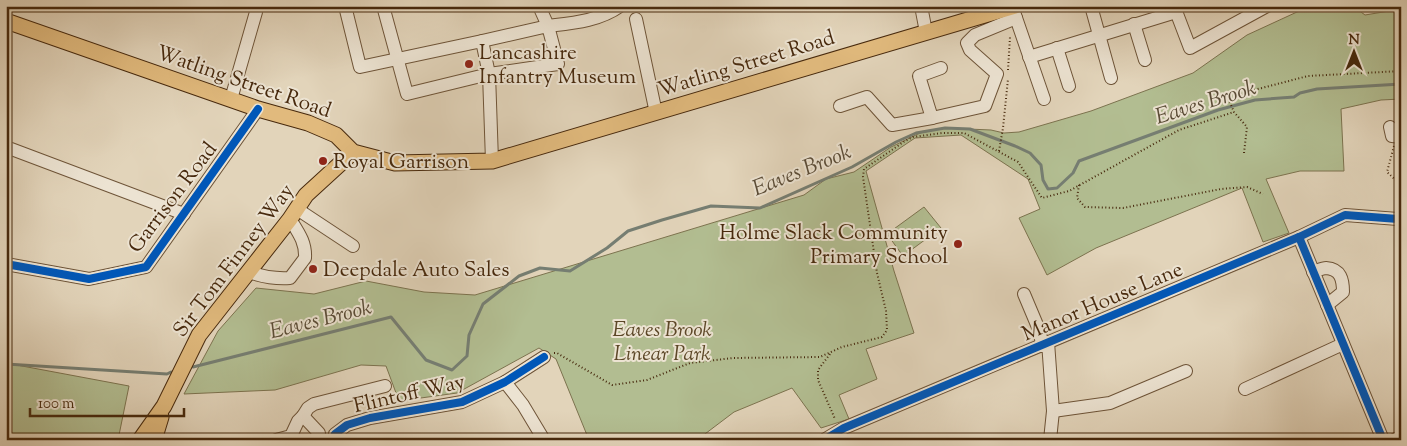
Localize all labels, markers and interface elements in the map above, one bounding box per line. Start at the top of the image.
street label: Watling Street Road [655,24,839,106]
north arrow [1330,28,1380,78]
text: N [1348,31,1360,51]
street label: Watling Street Road [152,39,335,127]
place label: Lancashire Infantry Museum [479,39,636,93]
marker: Lancashire Infantry Museum [463,58,475,70]
water label: Eaves Brook [1151,73,1260,134]
street label: Garrison Road [122,136,225,260]
water label: Eaves Brook [748,137,857,206]
place label: Royal Garrison [333,148,469,178]
marker: Royal Garrison [317,155,329,167]
street label: Sir Tom Finney Way [167,178,303,344]
place label: Holme Slack Community Primary School [719,219,949,273]
marker: Holme Slack Community Primary School [952,238,964,250]
street label: Manor House Lane [1018,255,1188,350]
place label: Deepdale Auto Sales [323,256,510,286]
marker: Deepdale Auto Sales [307,263,319,275]
water label: Eaves Brook [266,293,375,349]
park label: Eaves Brook Linear Park [612,316,712,370]
street label: Flintoff Way [351,367,469,422]
scale bar [30,386,184,418]
text: 100 m [38,394,75,415]

